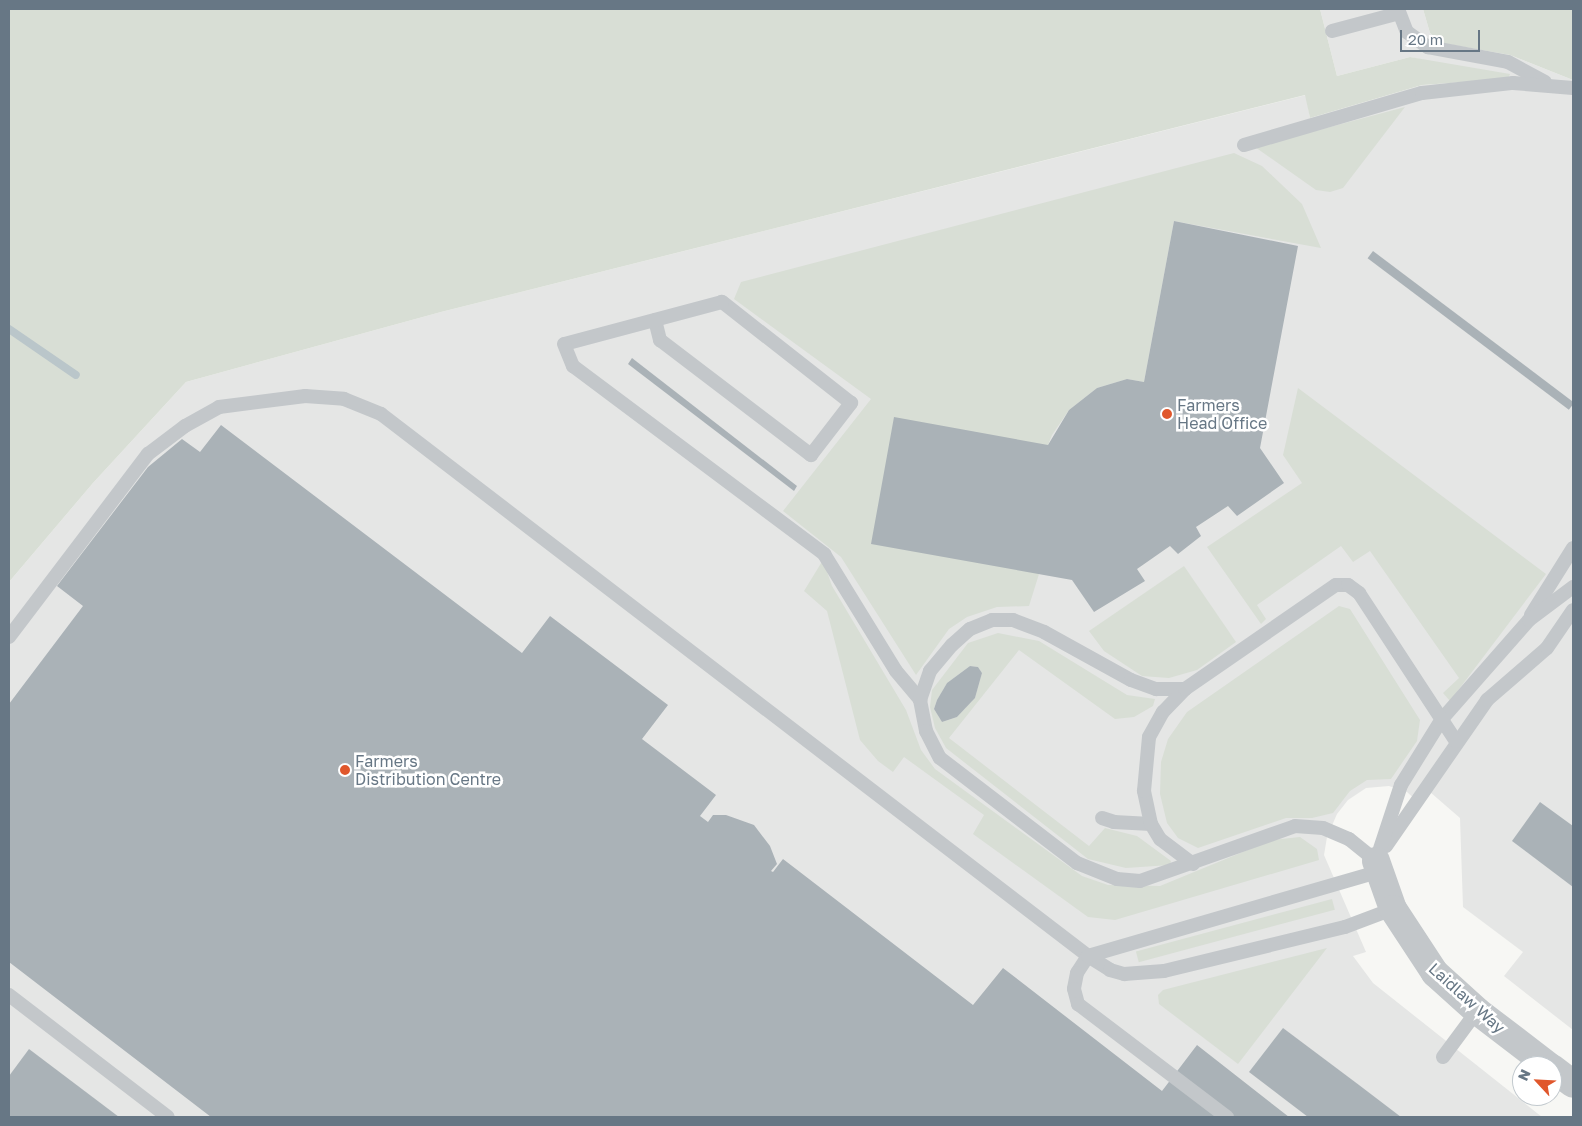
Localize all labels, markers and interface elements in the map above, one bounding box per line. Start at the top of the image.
scale bar [1402,20,1482,52]
text: 20 m [1408,30,1443,48]
place label: Farmers Head Office [1177,395,1267,433]
marker: Farmers Head Office [1161,408,1173,420]
place label: Farmers Distribution Centre [355,751,501,789]
marker: Farmers Distribution Centre [339,764,351,776]
street label: Laidlaw Way [1425,959,1509,1037]
north arrow [1512,1056,1562,1106]
text: N [1514,1066,1534,1083]

